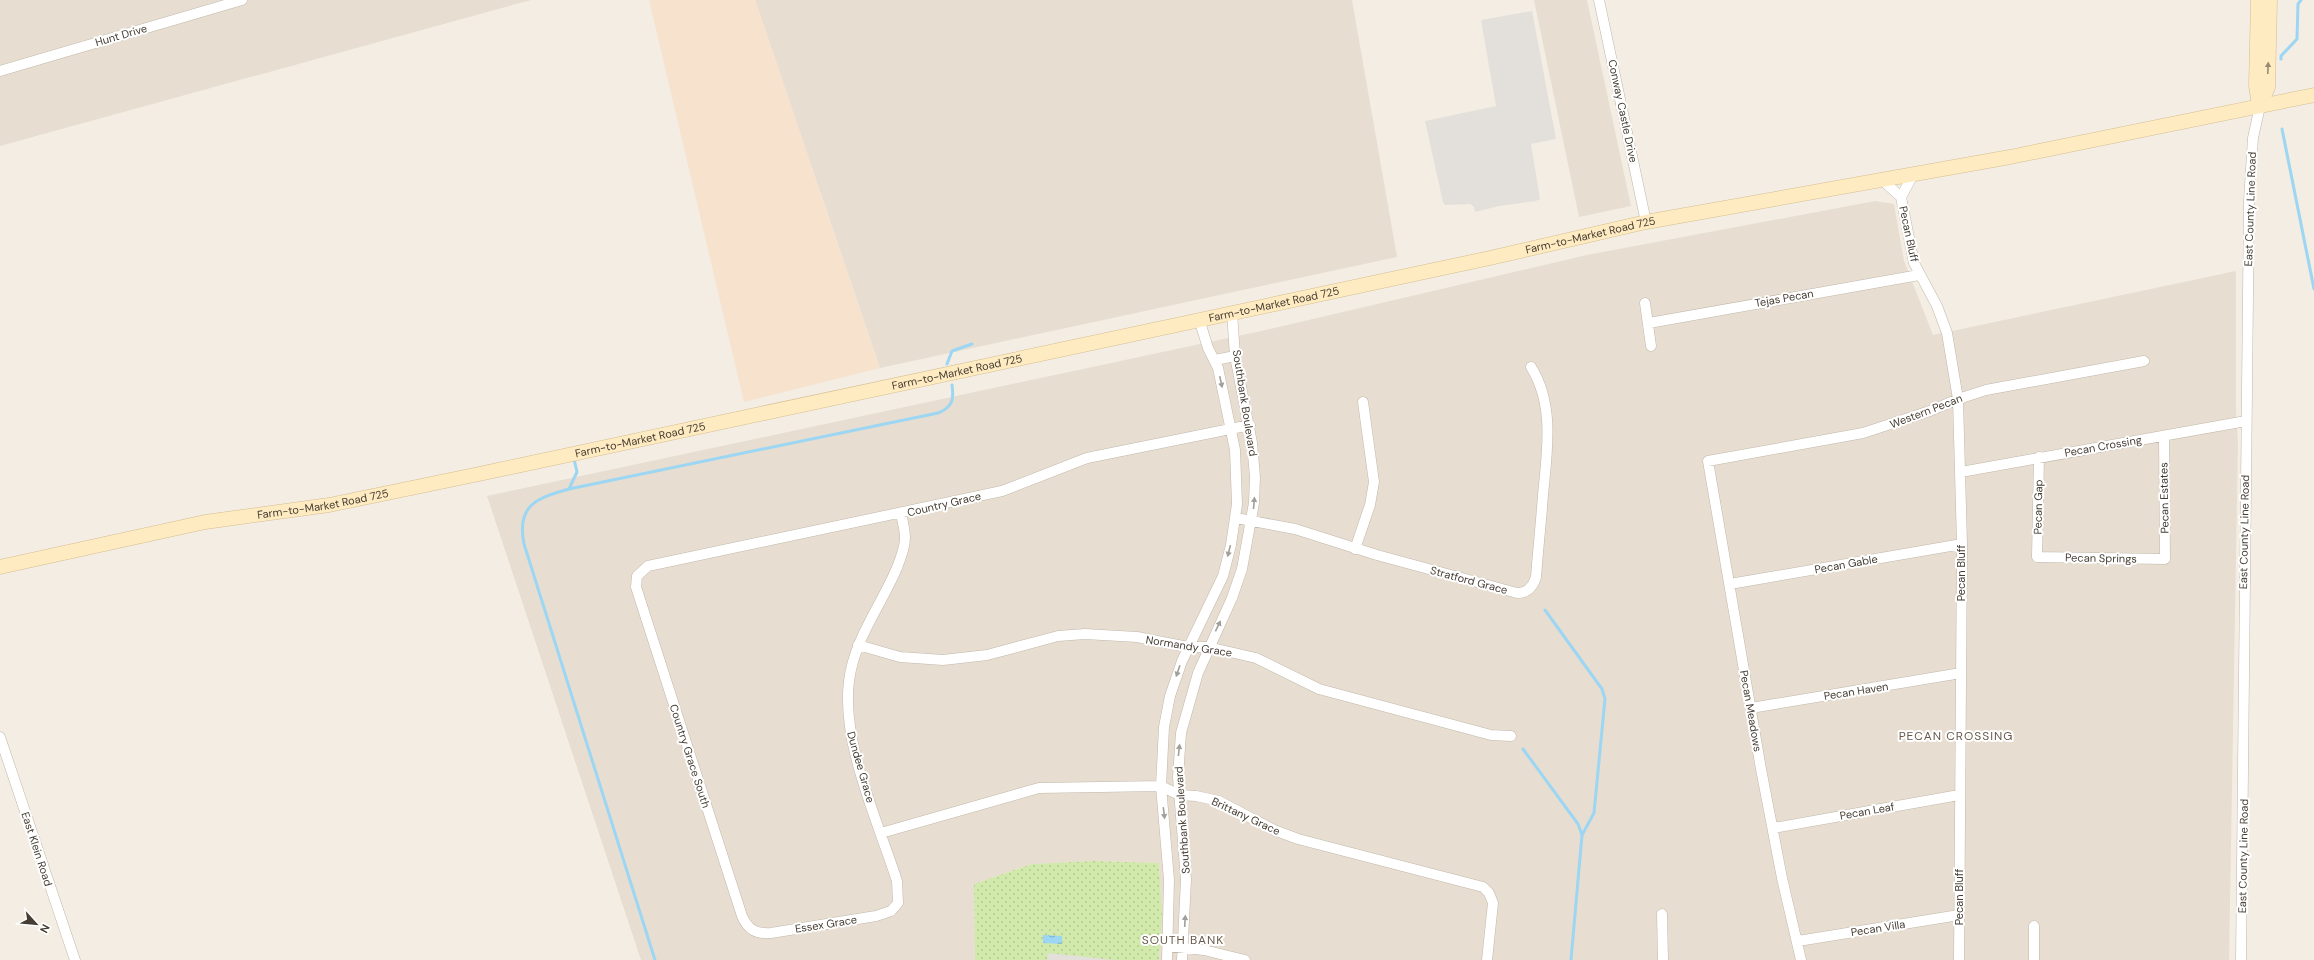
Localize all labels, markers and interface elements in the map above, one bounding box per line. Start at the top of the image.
street label: Hunt Drive [93,21,149,49]
street label: Conway Castle Drive [1605,58,1641,164]
one-way arrow [2265,61,2271,74]
street label: East County Line Road [2241,151,2259,267]
street label: Pecan Bluff [1896,205,1922,263]
street label: Farm-to-Market Road 725 [1524,213,1657,257]
street label: Farm-to-Market Road 725 [1207,283,1341,325]
street label: Tejas Pecan [1754,286,1814,310]
street label: Southbank Boulevard [1230,349,1260,457]
street label: Farm-to-Market Road 725 [890,351,1024,393]
one-way arrow [1219,376,1225,388]
street label: Western Pecan [1888,391,1964,431]
street label: Farm-to-Market Road 725 [574,419,707,460]
street label: Pecan Crossing [2063,432,2143,460]
street label: Pecan Estates [2156,462,2172,534]
street label: East County Line Road [2236,474,2252,589]
street label: Pecan Gap [2031,479,2045,535]
street label: Farm-to-Market Road 725 [256,486,390,522]
street label: Country Grace [906,489,982,519]
one-way arrow [1251,497,1258,509]
street label: Pecan Bluff [1954,544,1968,601]
one-way arrow [1226,546,1232,558]
street label: Pecan Springs [2065,550,2137,566]
street label: Pecan Gable [1813,552,1879,576]
street label: Stratford Grace [1429,563,1509,597]
one-way arrow [1215,621,1221,632]
street label: Normandy Grace [1145,632,1233,660]
one-way arrow [1175,665,1181,677]
street label: Pecan Meadows [1737,669,1765,753]
street label: Pecan Haven [1823,679,1889,703]
street label: Country Grace South [667,702,713,810]
district label: PECAN CROSSING [1899,728,2013,744]
street label: Dundee Grace [844,730,878,804]
one-way arrow [1176,744,1183,756]
street label: Southbank Boulevard [1171,766,1193,874]
street label: Brittany Grace [1209,794,1283,838]
street label: East County Line Road [2235,798,2251,913]
street label: Pecan Leaf [1839,799,1896,823]
one-way arrow [1160,806,1167,819]
street label: East Klein Road [18,810,56,888]
street label: Pecan Bluff [1952,868,1966,925]
north arrow [16,904,56,944]
street label: Essex Grace [794,912,858,936]
one-way arrow [1181,915,1188,927]
street label: Pecan Villa [1850,917,1906,939]
text: N [37,922,53,935]
district label: SOUTH BANK [1142,932,1224,948]

